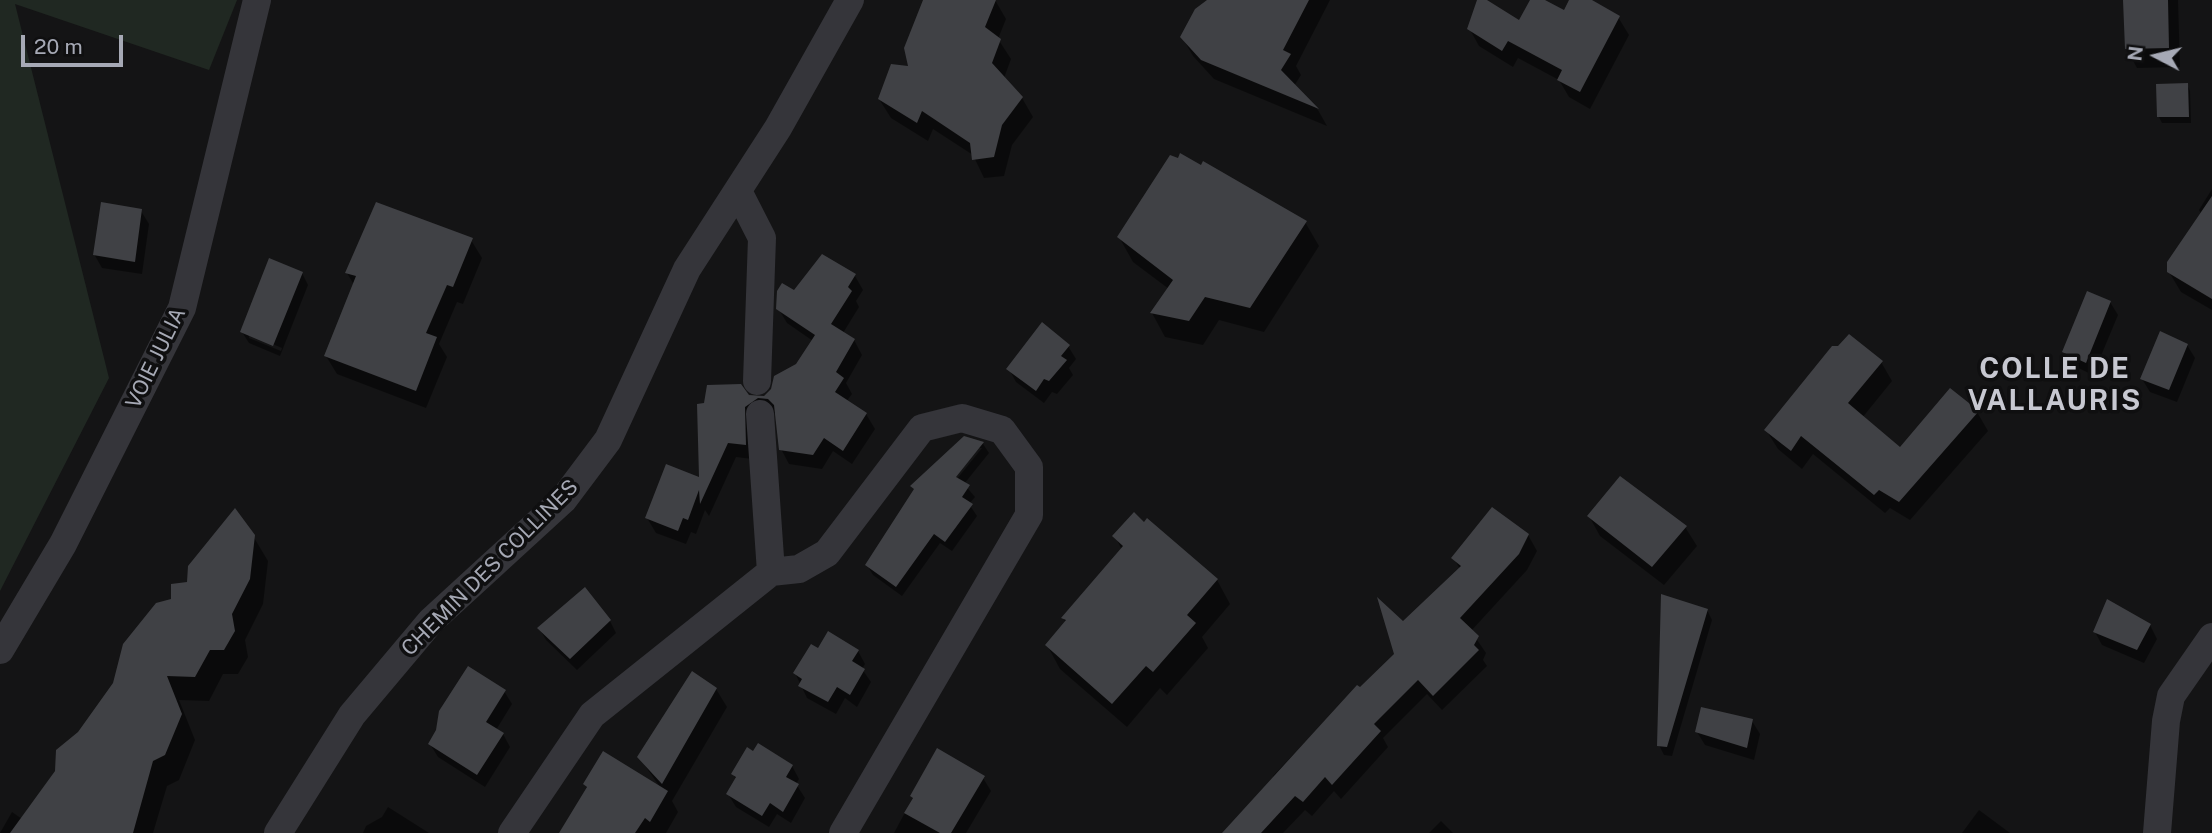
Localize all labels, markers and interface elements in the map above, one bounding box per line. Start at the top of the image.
scale bar [24,21,126,65]
north arrow [2121,21,2191,91]
text: 20 m [34,34,83,59]
text: N [2123,45,2147,62]
street label: VOIE JULIA [121,303,191,413]
district label: COLLE DE VALLAURIS [1969,352,2141,418]
street label: CHEMIN DES COLLINES [397,475,583,661]

